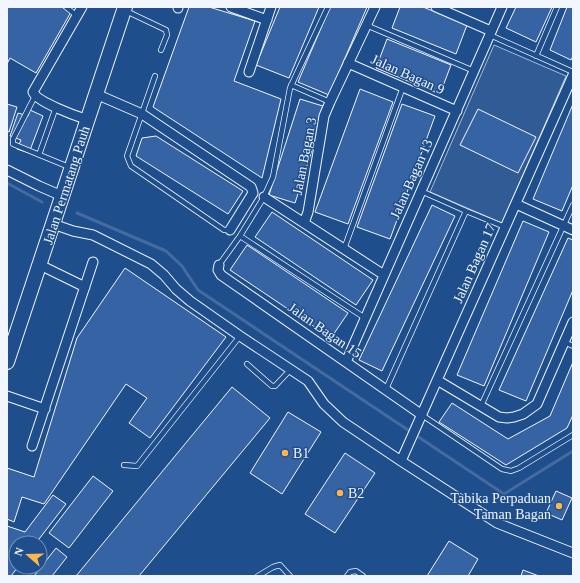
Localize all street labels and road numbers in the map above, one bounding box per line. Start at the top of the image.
street label: Jalan Bagan 9 [369,52,447,97]
street label: Jalan Bagan 3 [290,116,319,196]
street label: Jalan Permatang Pauh [40,124,93,246]
street label: Jalan Bagan 13 [387,137,436,221]
street label: Jalan Bagan 17 [450,221,499,305]
street label: Jalan Bagan 15 [285,300,364,361]

